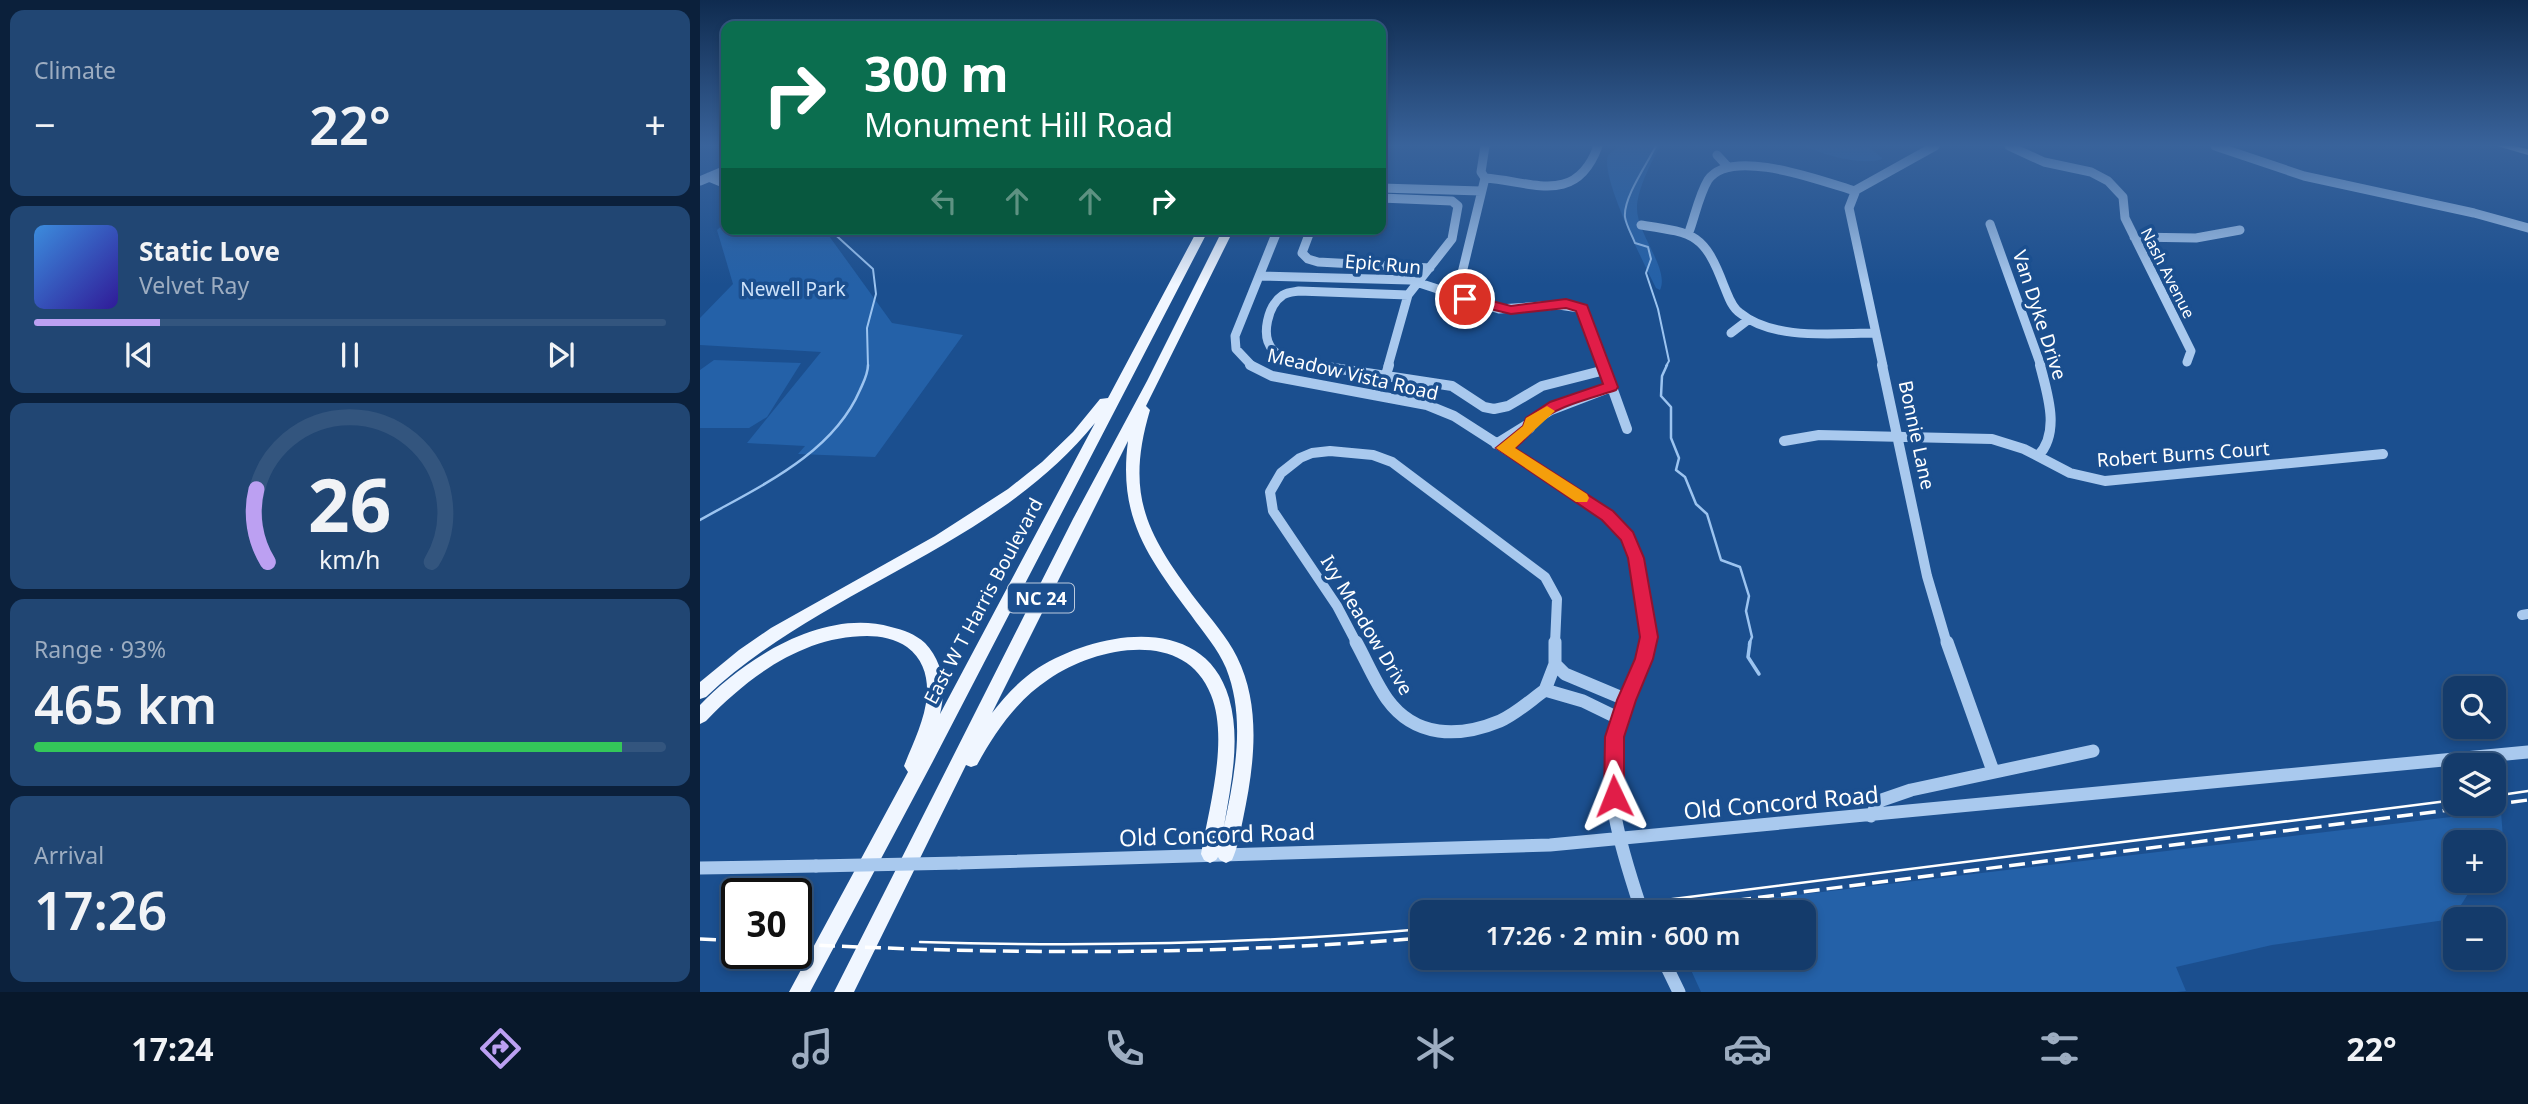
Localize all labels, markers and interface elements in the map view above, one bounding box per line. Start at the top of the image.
text: 300 m [864,40,1009,106]
icon: right [749,49,840,140]
text: Climate [34,54,116,86]
text: 22° [309,89,391,160]
text: − [34,98,56,150]
text: + [644,98,666,150]
text: Monument Hill Road [864,103,1173,146]
icon: left [925,182,963,220]
icon: ahead [998,182,1036,220]
icon: ahead [1071,182,1109,220]
icon: right [1144,182,1182,220]
street label: Nash Avenue [2136,224,2200,322]
text: Static Love [139,233,280,269]
street label: Van Dyke Drive [2007,247,2073,383]
street label: Epic Run [1344,248,1422,280]
text: Velvet Ray [139,269,249,301]
pin [1435,269,1495,329]
park label: Newell Park [740,276,846,302]
icon: arrive [1446,280,1484,318]
icon: previous [120,336,158,374]
icon: pause [331,336,369,374]
icon: next [542,336,580,374]
street label: Meadow Vista Road [1265,342,1441,406]
street label: Bonnie Lane [1893,378,1941,492]
street label: Robert Burns Court [2096,435,2270,473]
text: 26 [308,454,392,553]
street label: East W T Harris Boulevard [918,493,1048,709]
text: km/h [319,542,381,576]
street label: Ivy Meadow Drive [1315,550,1419,700]
road number: NC 24 [1008,584,1074,612]
text: Range · 93% [34,633,166,665]
text: 465 km [34,668,217,739]
map controls [2443,676,2506,970]
button: search [2443,676,2506,739]
button: layers [2443,753,2506,816]
position arrow [1577,759,1651,833]
street label: Old Concord Road [1682,778,1880,826]
street label: Old Concord Road [1118,815,1316,853]
button: + [2443,830,2506,893]
text: Arrival [34,839,104,871]
text: 17:26 [34,874,167,945]
speed limit sign: 30 [721,878,812,969]
button: − [2443,907,2506,970]
text: 17:26 · 2 min · 600 m [1486,917,1740,953]
icon: directions [476,1024,525,1073]
icon: music [788,1024,837,1073]
icon: phone [1100,1024,1149,1073]
icon: climate [1411,1024,1460,1073]
icon: car [1723,1024,1772,1073]
icon: filters [2035,1024,2084,1073]
text: 17:24 [131,1027,214,1070]
text: 22° [2346,1027,2397,1070]

